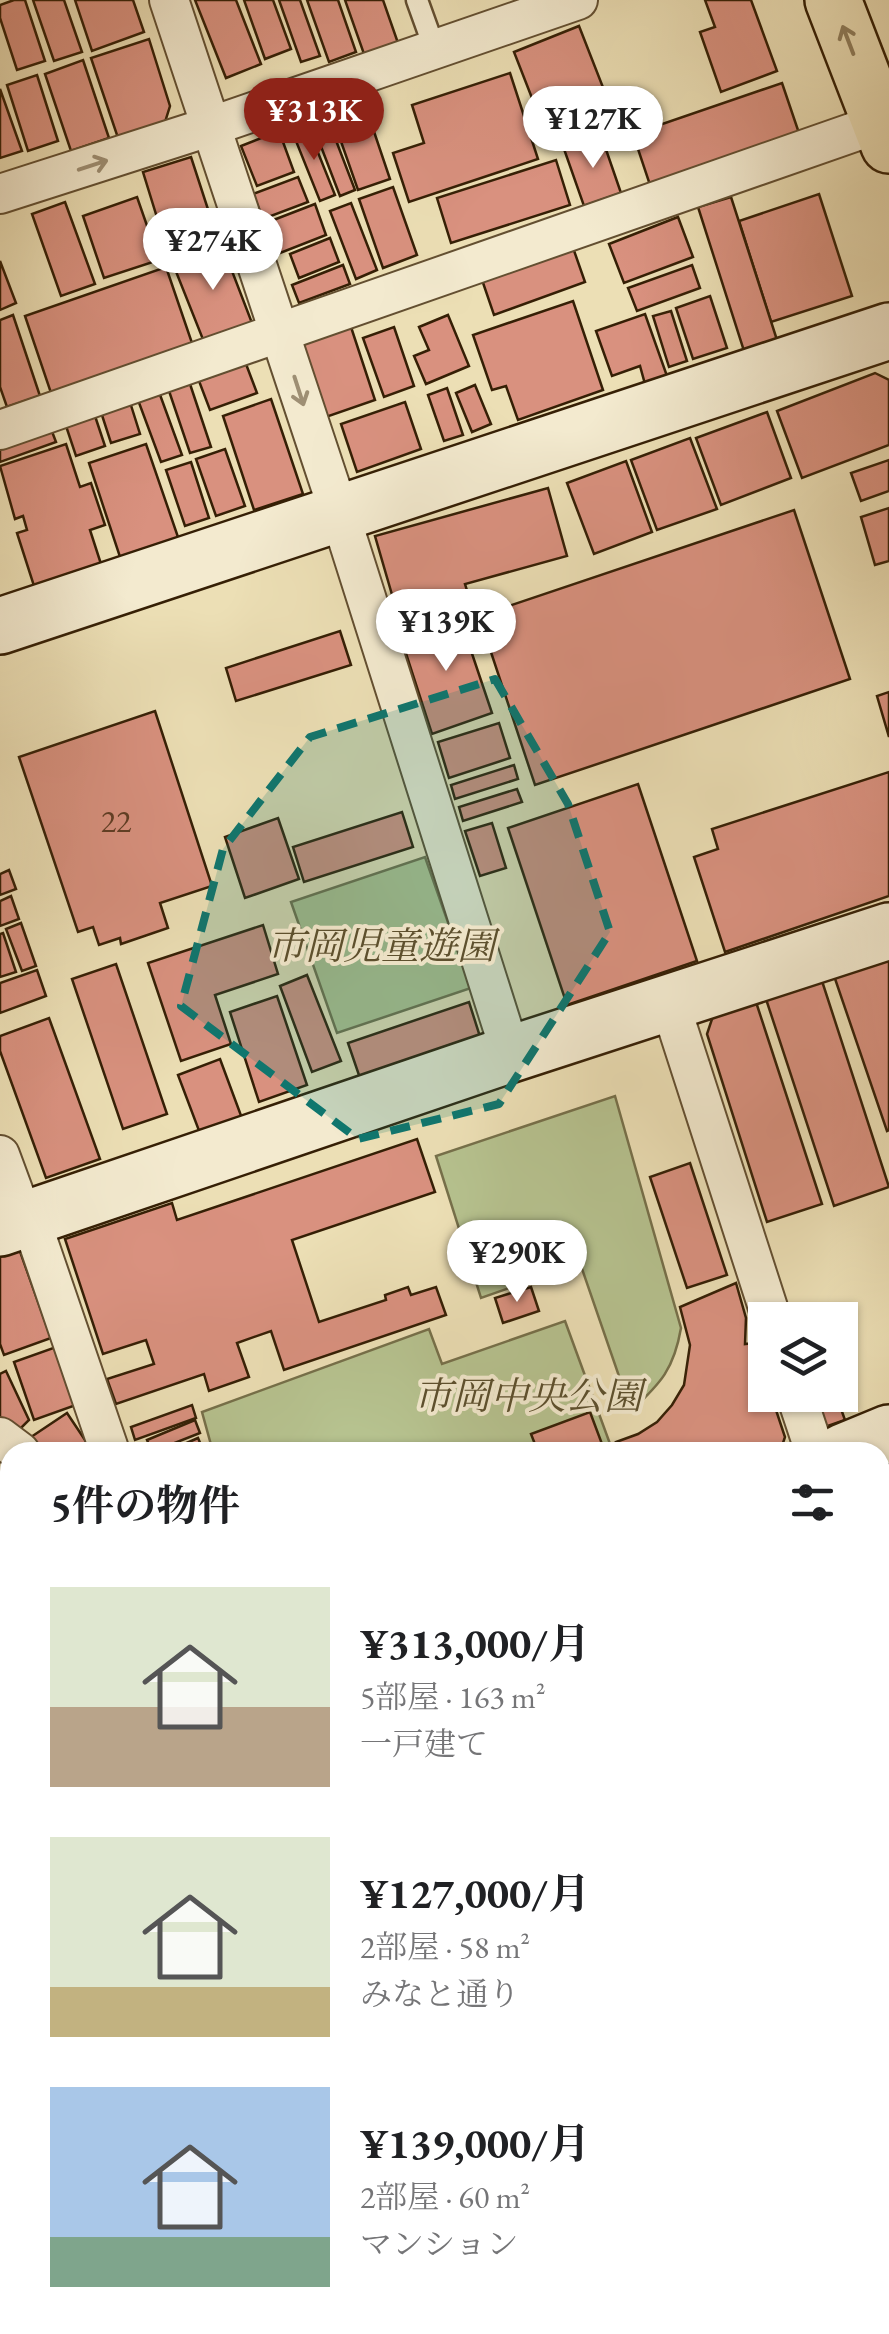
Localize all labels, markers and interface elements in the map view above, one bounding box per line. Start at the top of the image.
one-way arrow [838,25,856,56]
pin: ¥313K [244,78,384,163]
pin: ¥127K [523,86,663,171]
text: ¥313K [266,89,362,131]
text: ¥127K [545,97,641,139]
one-way arrow [76,154,108,172]
pin: ¥274K [143,208,283,293]
text: ¥274K [165,219,261,261]
one-way arrow [292,375,310,407]
pin: ¥139K [376,589,516,674]
text: ¥139K [398,600,494,642]
house number: 22 [101,800,132,842]
park label: 市岡児童遊園 [267,921,501,970]
pin: ¥290K [447,1220,587,1305]
text: ¥290K [469,1231,565,1273]
map controls [748,1302,858,1412]
button: layers [748,1302,858,1412]
park label: 市岡中央公園 [414,1371,648,1420]
icon: filters [785,1475,840,1530]
text: 5件の物件 [50,1478,240,1533]
text: ¥313,000/月 [360,1616,590,1671]
icon: home [130,1627,250,1747]
text: 5部屋 · 163 m² [360,1676,546,1718]
text: 一戸建て [360,1723,488,1765]
text: ¥127,000/月 [360,1866,590,1921]
icon: home [130,1877,250,1997]
text: 2部屋 · 58 m² [360,1926,530,1968]
text: みなと通り [360,1973,520,2015]
text: ¥139,000/月 [360,2116,590,2171]
icon: home [130,2127,250,2247]
text: 2部屋 · 60 m² [360,2176,530,2218]
text: マンション [360,2223,519,2265]

